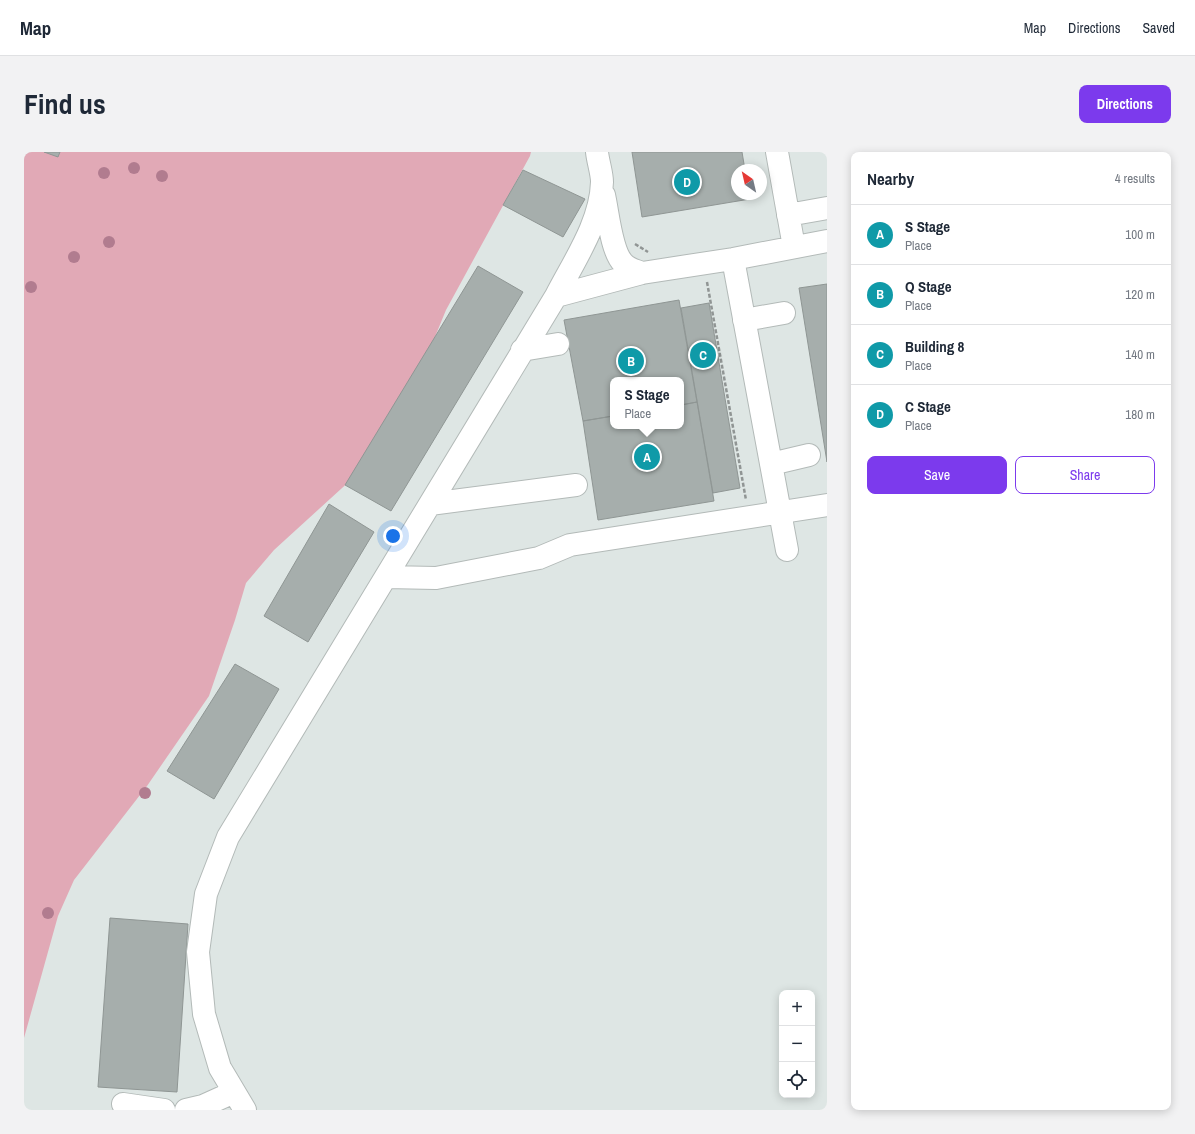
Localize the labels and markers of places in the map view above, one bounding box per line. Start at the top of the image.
pin: D [674,167,700,197]
pin: C [690,340,716,370]
pin: B [618,346,644,376]
pin: A [634,442,660,472]

